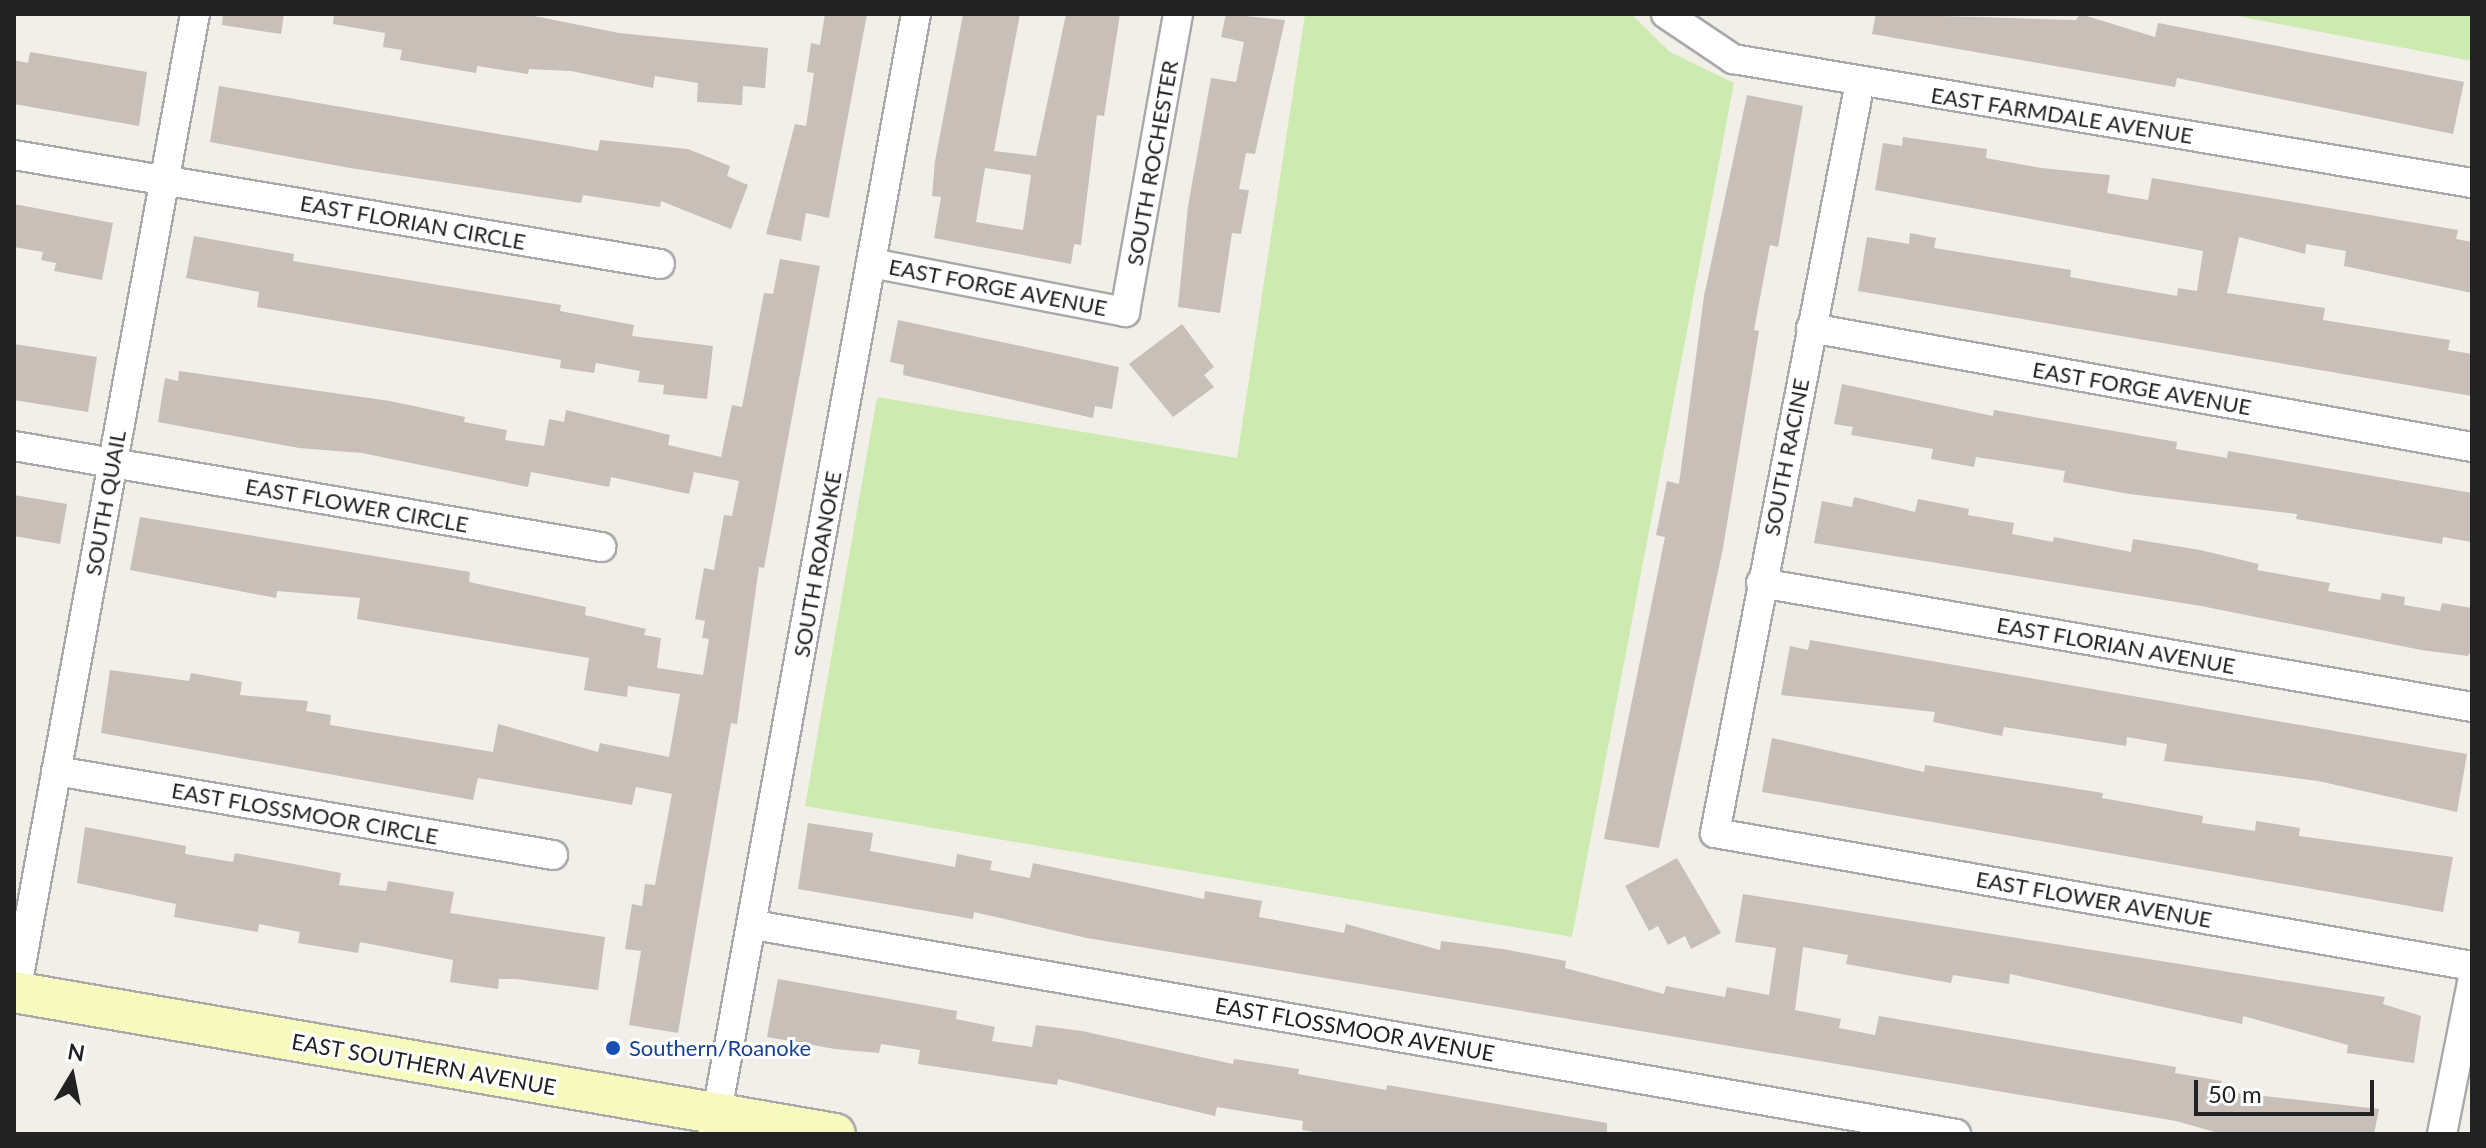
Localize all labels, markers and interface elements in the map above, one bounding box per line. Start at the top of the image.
street label: SOUTH ROCHESTER [1121,58,1183,268]
street label: EAST FARMDALE AVENUE [1928,81,2196,149]
street label: EAST FLORIAN CIRCLE [298,189,528,255]
street label: EAST FORGE AVENUE [886,253,1110,321]
street label: EAST FORGE AVENUE [2030,356,2254,420]
street label: SOUTH RACINE [1758,376,1814,538]
street label: SOUTH QUAIL [79,428,131,578]
street label: SOUTH ROANOKE [788,469,846,659]
street label: EAST FLOWER CIRCLE [243,472,471,538]
street label: EAST FLORIAN AVENUE [1994,611,2238,679]
street label: EAST FLOSSMOOR CIRCLE [169,776,441,850]
street label: EAST FLOWER AVENUE [1973,865,2215,933]
street label: EAST FLOSSMOOR AVENUE [1213,991,1497,1067]
street label: EAST SOUTHERN AVENUE [289,1028,559,1100]
place label: Southern/Roanoke [629,1035,811,1061]
north arrow [32,1036,112,1116]
text: N [66,1037,87,1067]
marker: Southern/Roanoke [604,1039,622,1057]
scale bar [2198,1064,2378,1114]
text: 50 m [2208,1079,2262,1108]

